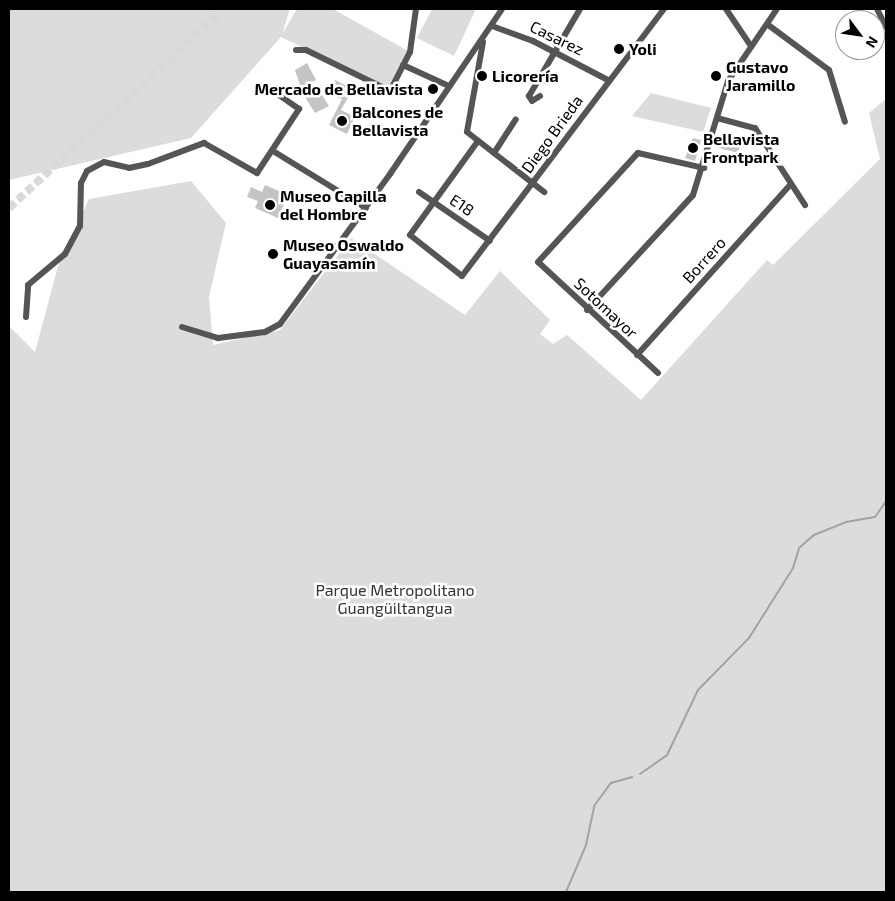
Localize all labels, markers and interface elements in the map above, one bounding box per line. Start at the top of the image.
north arrow [835,10,885,60]
street label: Casarez [527,17,587,59]
text: N [863,34,882,51]
place label: Yoli [629,39,657,59]
marker: Yoli [613,43,625,55]
place label: Gustavo Jaramillo [726,57,795,95]
place label: Licorería [492,66,559,86]
marker: Licorería [476,70,488,82]
marker: Gustavo Jaramillo [710,70,722,82]
place label: Mercado de Bellavista [254,79,423,99]
marker: Mercado de Bellavista [427,83,439,95]
street label: Diego Brieda [517,91,587,177]
place label: Balcones de Bellavista [352,102,443,140]
marker: Balcones de Bellavista [336,115,348,127]
place label: Bellavista Frontpark [703,129,779,167]
marker: Bellavista Frontpark [687,142,699,154]
place label: Museo Capilla del Hombre [280,186,387,224]
street label: E18 [446,190,478,220]
marker: Museo Capilla del Hombre [264,199,276,211]
street label: Borrero [678,233,730,287]
place label: Museo Oswaldo Guayasamín [283,235,404,273]
marker: Museo Oswaldo Guayasamín [267,248,279,260]
street label: Sotomayor [570,274,642,342]
park label: Parque Metropolitano Guangüiltangua [315,580,475,618]

